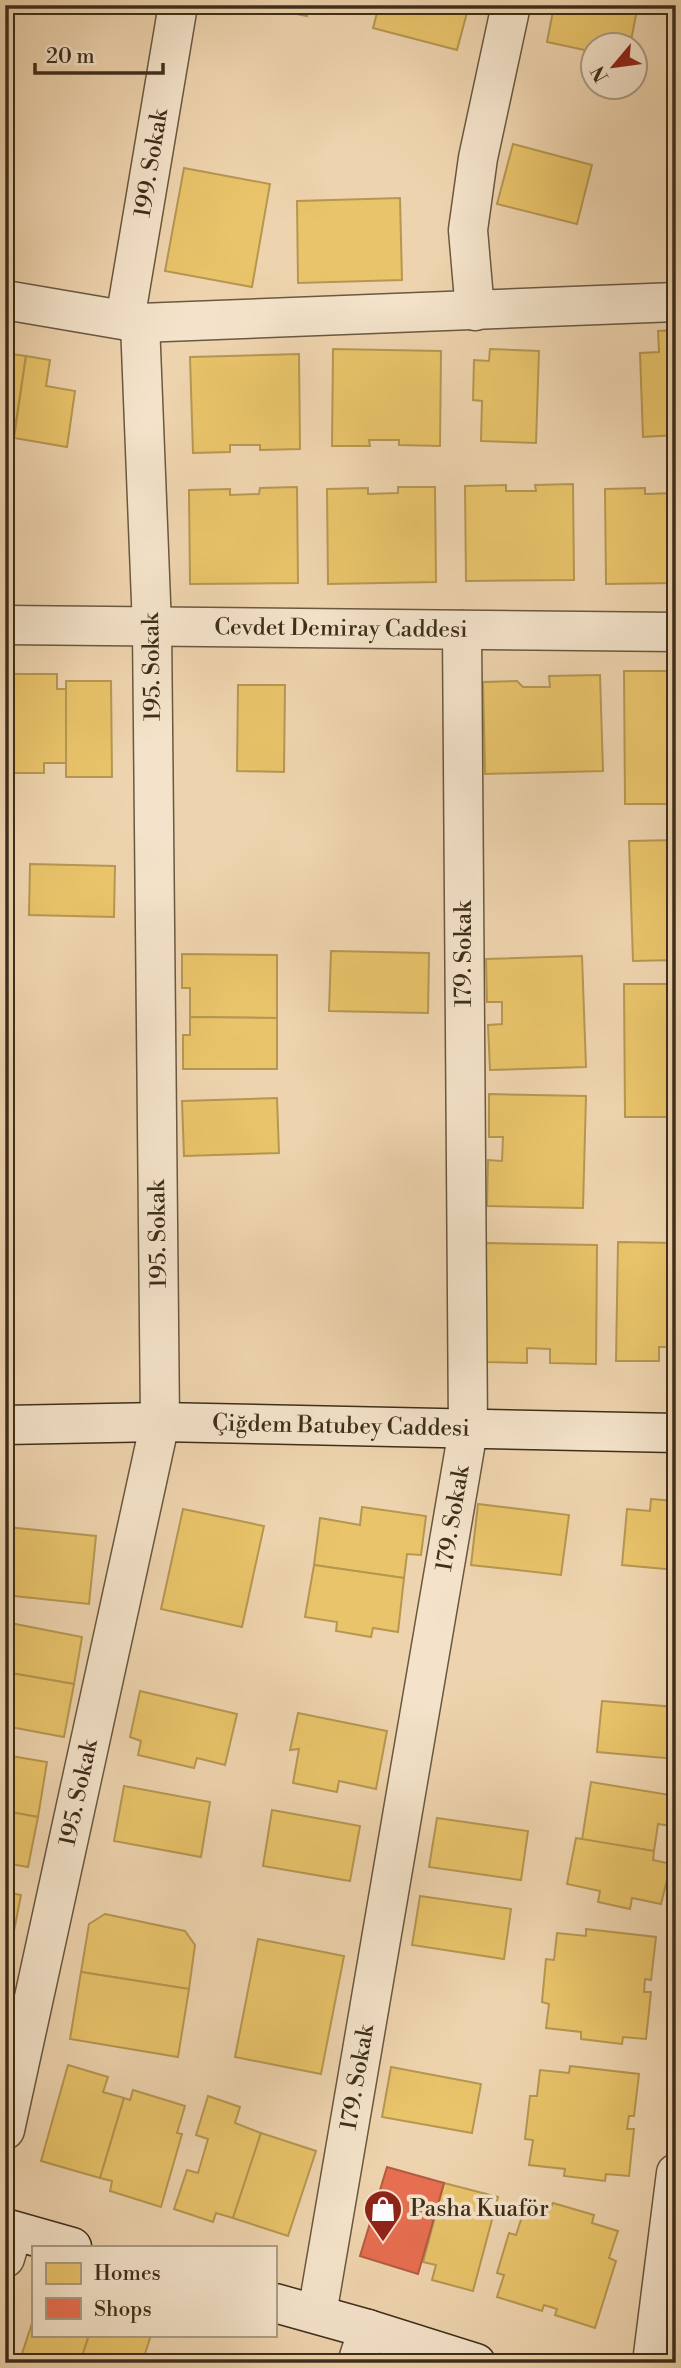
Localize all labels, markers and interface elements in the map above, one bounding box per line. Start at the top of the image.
scale bar [35,32,163,76]
north arrow [580,32,650,102]
text: 20 m [46,44,95,70]
text: N [586,61,614,86]
street label: 199. Sokak [128,106,174,220]
street label: 195. Sokak [137,612,167,721]
street label: Cevdet Demiray Caddesi [214,613,468,644]
street label: 179. Sokak [450,900,478,1007]
street label: 195. Sokak [143,1179,173,1288]
street label: Çiğdem Batubey Caddesi [212,1409,470,1443]
street label: 179. Sokak [430,1463,476,1573]
street label: 195. Sokak [54,1736,104,1849]
street label: 179. Sokak [335,2022,380,2132]
shop icon: Pasha Kuaför [362,2188,404,2243]
place label: Pasha Kuaför [410,2195,549,2223]
legend [32,2246,276,2336]
text: Homes [94,2261,161,2287]
text: Shops [94,2297,152,2323]

